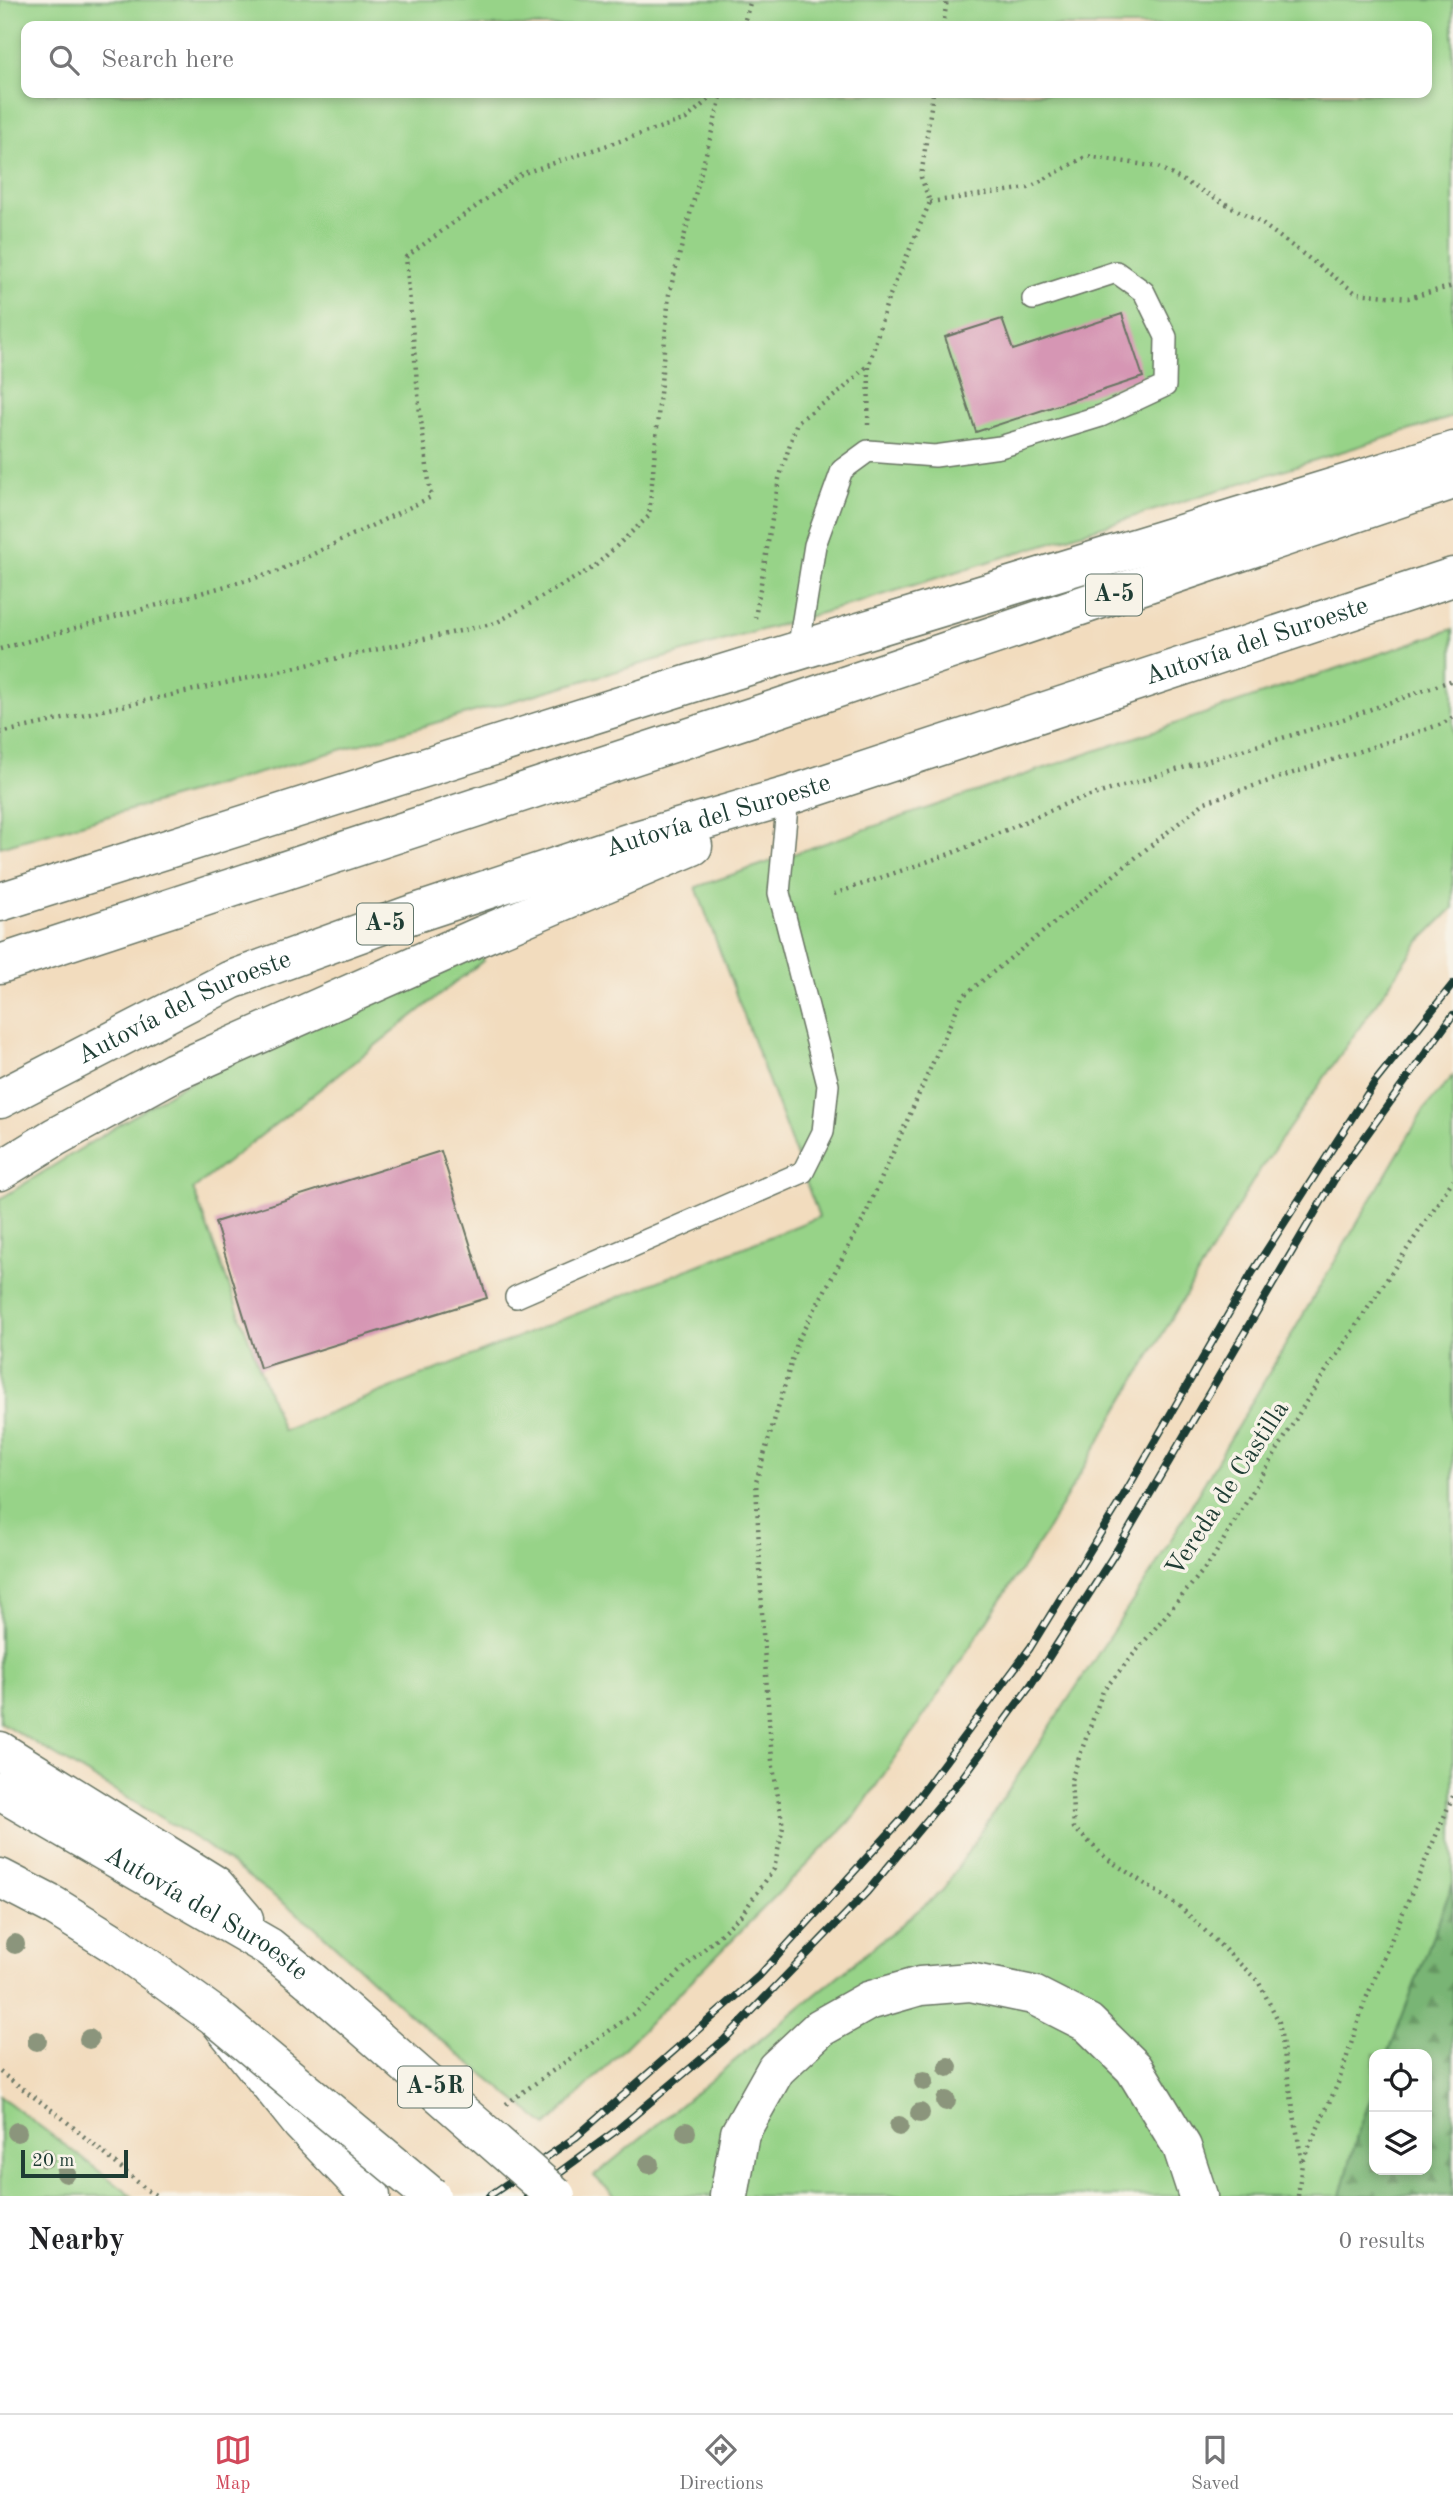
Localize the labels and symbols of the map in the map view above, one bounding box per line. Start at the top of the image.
road number: A-5 [1086,574,1142,616]
street label: Autovía del Suroeste [1142,593,1372,691]
street label: Autovía del Suroeste [602,770,834,862]
road number: A-5 [357,904,413,944]
street label: Autovía del Suroeste [73,946,295,1070]
street label: Vereda de Castilla [1162,1397,1294,1581]
street label: Autovía del Suroeste [100,1842,313,1986]
road number: A-5R [398,2066,472,2108]
scale bar [21,2147,128,2179]

